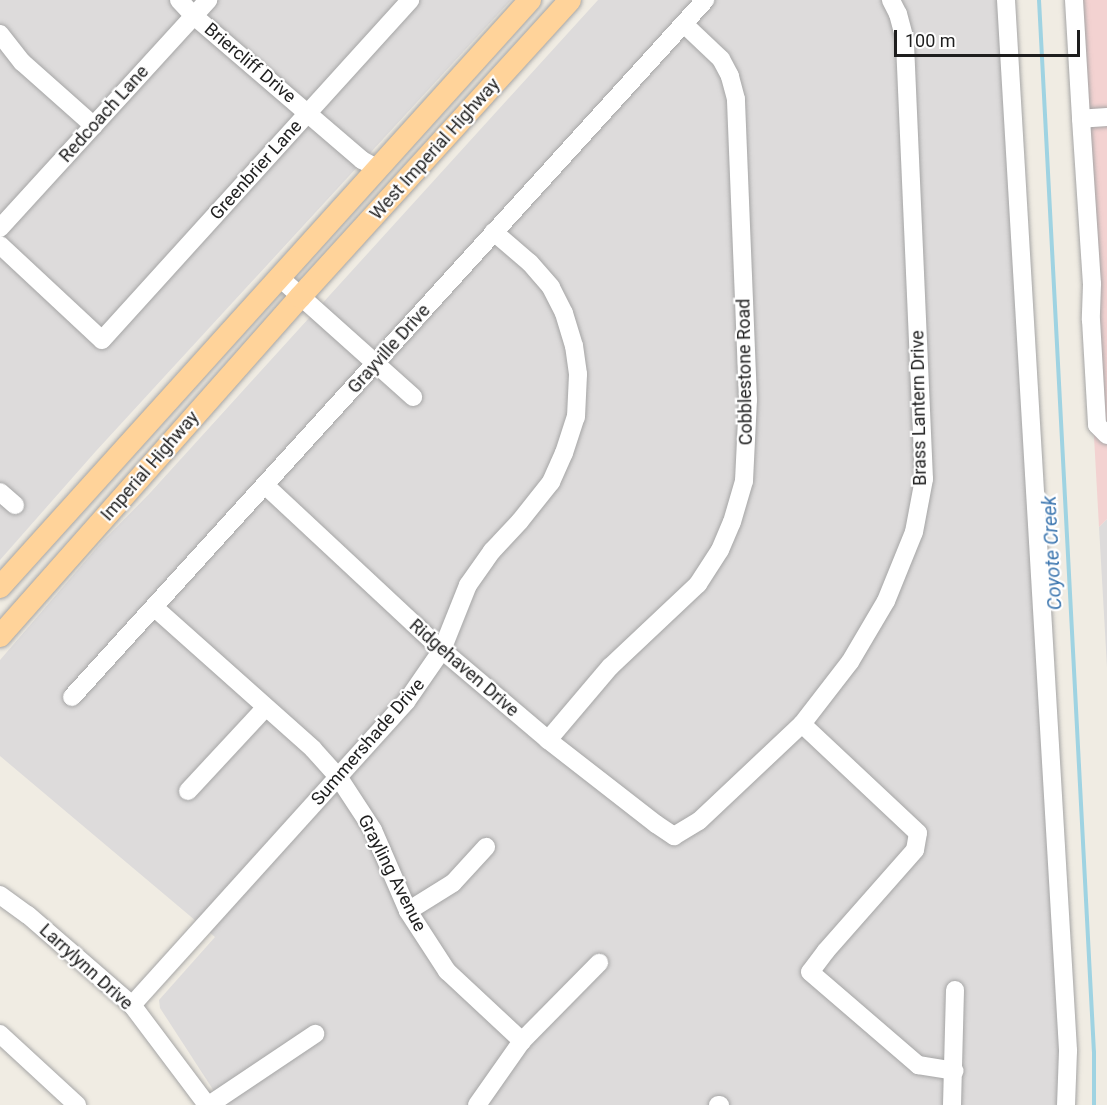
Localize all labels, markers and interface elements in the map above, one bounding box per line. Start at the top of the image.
street label: Briercliff Drive [200,18,300,108]
scale bar [897,18,1083,56]
text: 100 m [905,30,956,51]
street label: Redcoach Lane [55,61,153,167]
street label: West Imperial Highway [366,74,504,224]
street label: Greenbrier Lane [206,116,306,224]
street label: Cobblestone Road [733,299,757,445]
street label: Grayville Drive [343,300,435,398]
street label: Brass Lantern Drive [907,330,931,486]
street label: Imperial Highway [96,407,204,525]
water label: Coyote Creek [1037,495,1067,611]
street label: Ridgehaven Drive [405,615,523,721]
street label: Summershade Drive [307,674,429,810]
street label: Grayling Avenue [353,811,431,935]
street label: Larrylynn Drive [35,919,137,1015]

